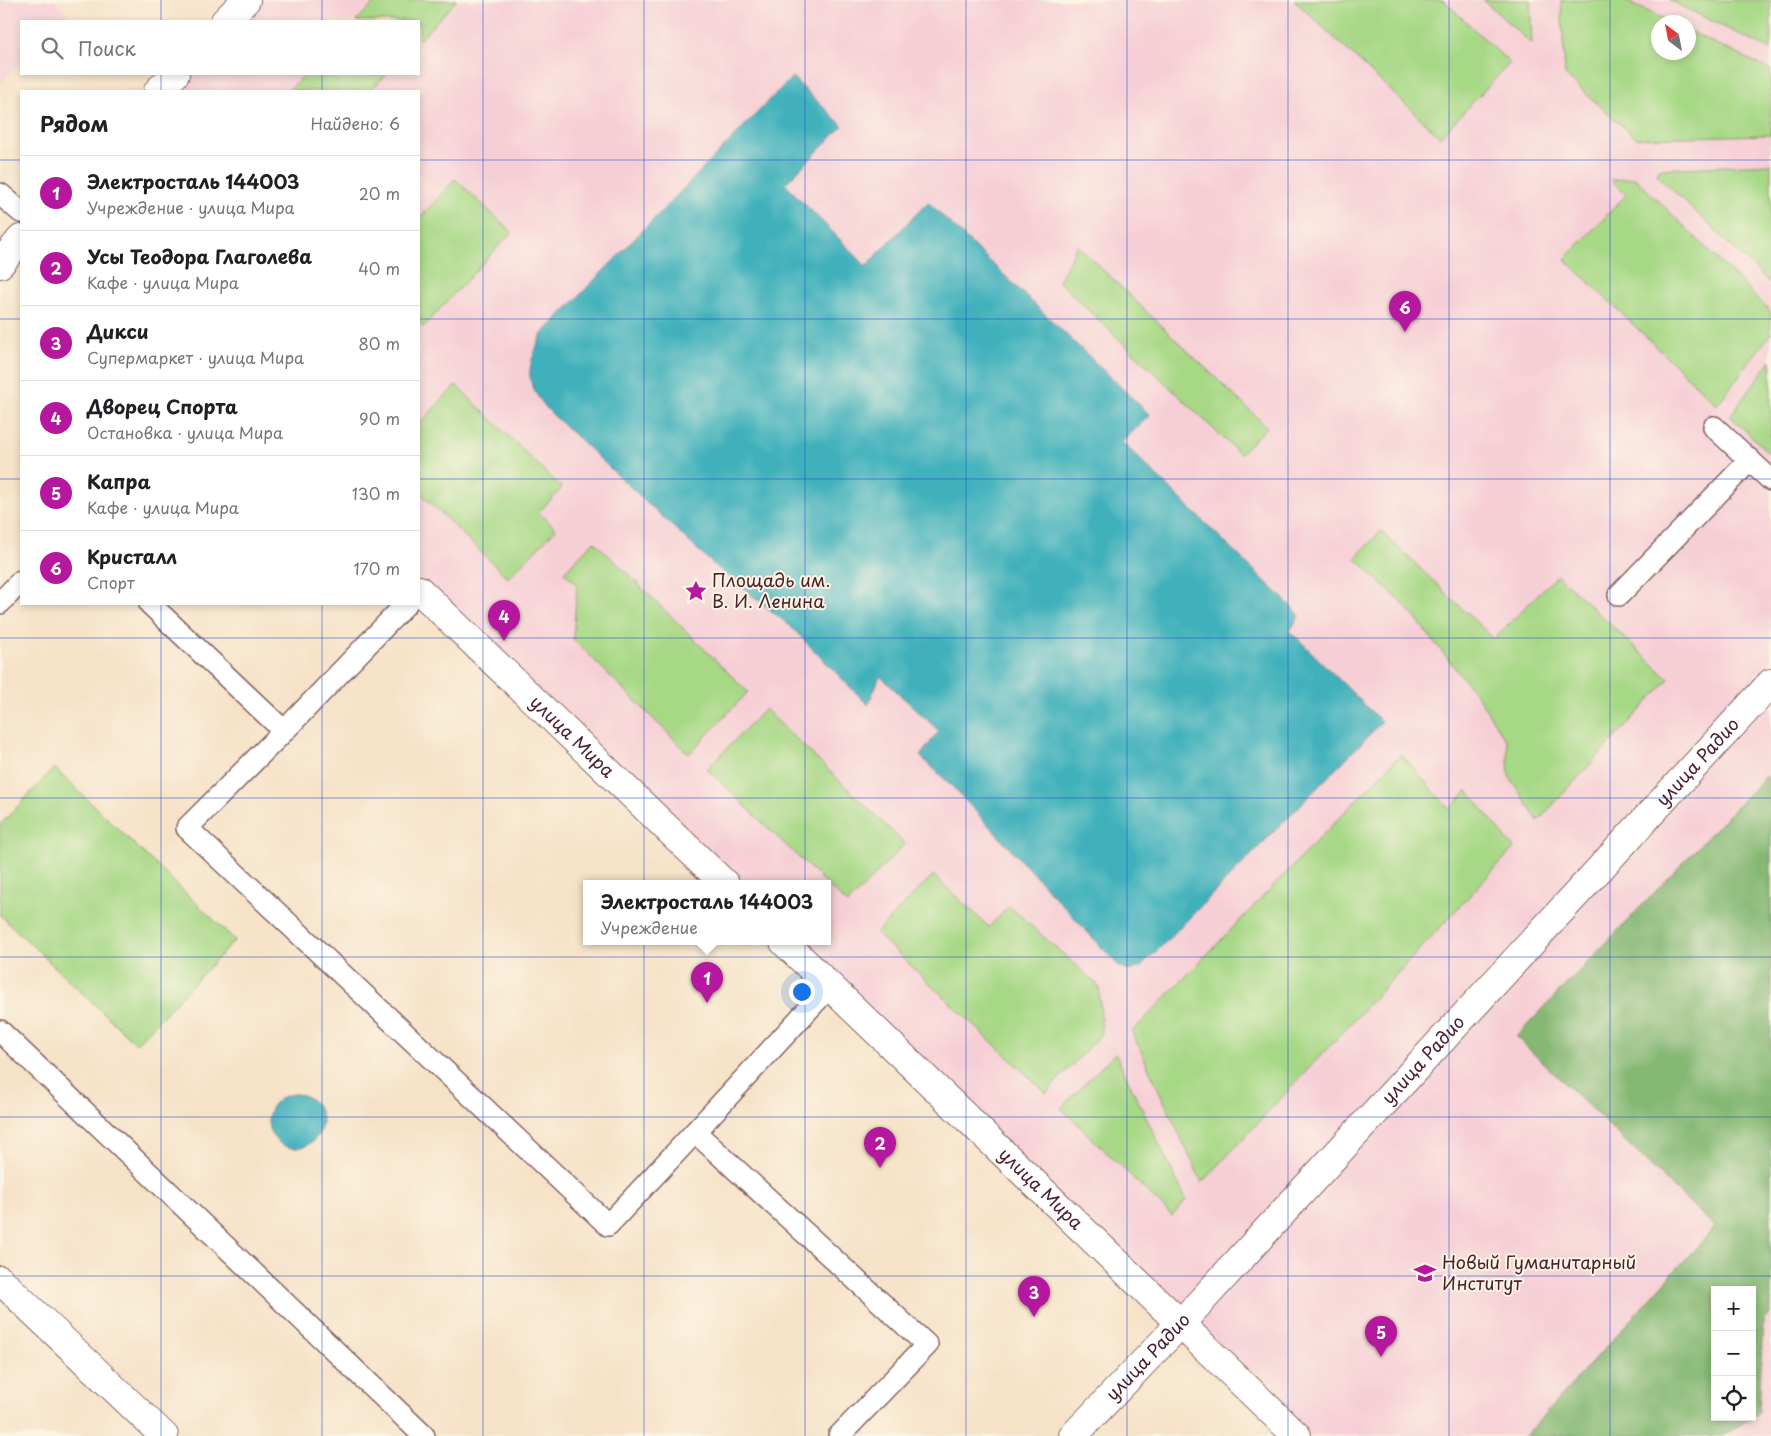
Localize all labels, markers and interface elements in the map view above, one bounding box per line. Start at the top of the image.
north arrow [1651,15,1696,60]
search box [20,20,420,75]
icon: search [38,34,66,62]
text: Поиск [78,34,136,62]
text: Рядом [40,107,108,139]
text: Найдено: 6 [310,111,400,135]
text: Электросталь 144003 [87,167,300,195]
text: 1 [52,181,60,205]
text: 20 m [359,181,400,205]
text: Учреждение · улица Мира [87,195,295,219]
text: Усы Теодора Глаголева [87,242,312,270]
text: 2 [50,256,62,280]
text: 40 m [358,256,400,280]
text: Кафе · улица Мира [87,270,239,294]
pin: 6 [1389,291,1421,332]
text: Дикси [87,317,149,345]
text: 3 [51,331,61,355]
text: 80 m [358,331,400,355]
text: Супермаркет · улица Мира [87,345,304,369]
text: Дворец Спорта [87,392,238,420]
text: 4 [51,406,61,430]
text: 90 m [359,406,400,430]
text: Остановка · улица Мира [87,420,283,444]
text: Капра [87,467,151,495]
text: 5 [51,481,61,505]
text: 130 m [352,481,400,505]
text: Кафе · улица Мира [87,495,239,519]
text: Кристалл [87,542,177,570]
text: 6 [50,556,62,580]
text: 170 m [354,556,400,580]
place label: Площадь им. В. И. Ленина [712,566,830,614]
text: Спорт [87,570,135,594]
place icon: Площадь им. В. И. Ленина [683,578,709,604]
pin: 4 [488,600,520,641]
street label: улица Мира [524,688,622,784]
street label: улица Радио [1649,711,1745,812]
popup [583,880,831,945]
text: Электросталь 144003 [601,887,813,915]
text: Учреждение [601,915,698,939]
pin: 1 [691,962,723,1003]
your location [789,979,815,1005]
street label: улица Радио [1374,1009,1470,1109]
pin: 2 [864,1127,896,1168]
street label: улица Мира [993,1141,1090,1236]
place label: Новый Гуманитарный Институт [1442,1248,1636,1296]
school or university icon: Новый Гуманитарный Институт [1412,1260,1438,1286]
pin: 3 [1018,1276,1050,1317]
map controls [1711,1286,1756,1421]
button: + [1711,1286,1756,1331]
street label: улица Радио [1099,1306,1196,1406]
pin: 5 [1365,1316,1397,1357]
button: − [1711,1331,1756,1376]
button: locate [1711,1376,1756,1421]

